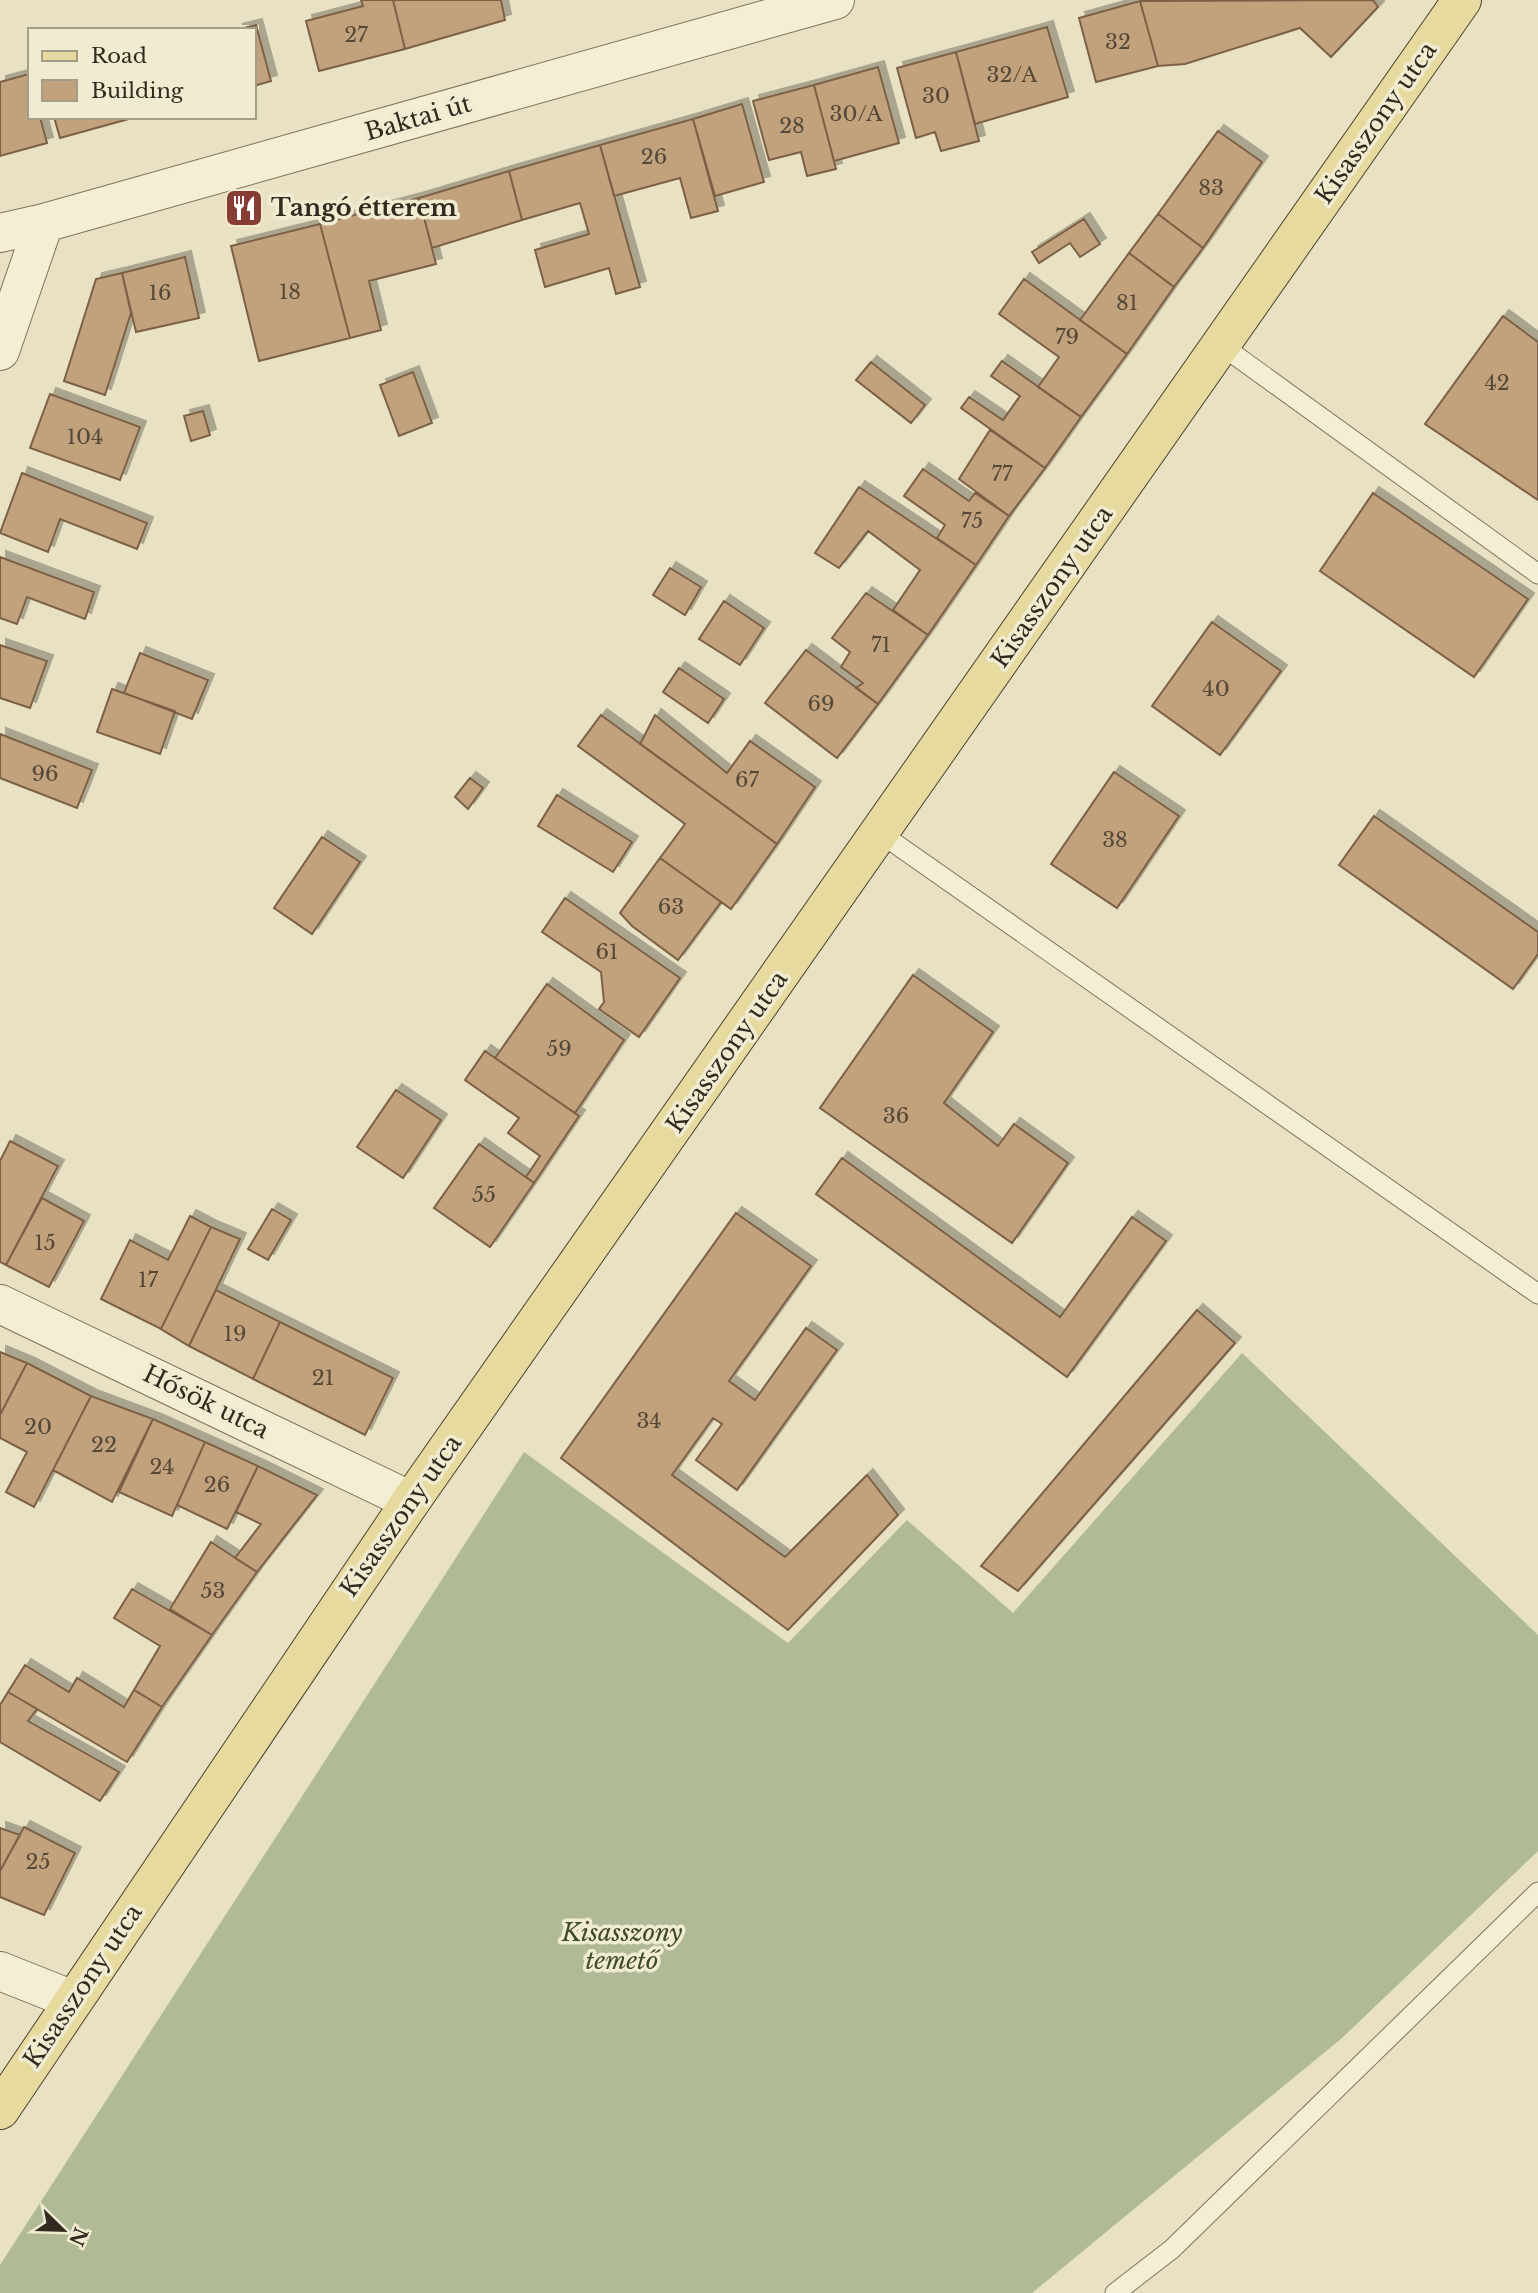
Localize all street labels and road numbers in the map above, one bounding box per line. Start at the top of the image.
street label: Kisasszony utca [1309,36,1443,209]
street label: Baktai út [361,89,474,146]
street label: Kisasszony utca [985,500,1119,673]
street label: Kisasszony utca [660,965,794,1138]
street label: Hősök utca [139,1359,275,1445]
street label: Kisasszony utca [334,1429,468,1602]
street label: Kisasszony utca [17,1898,148,2073]

